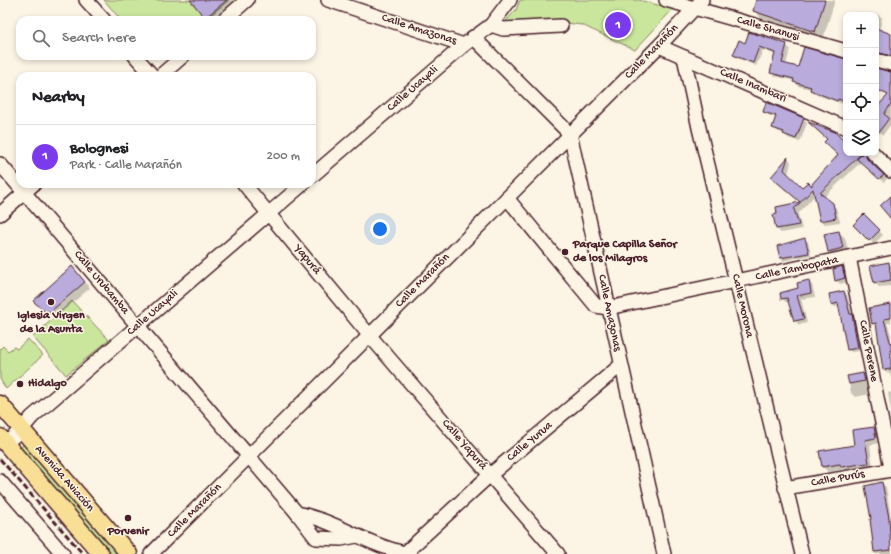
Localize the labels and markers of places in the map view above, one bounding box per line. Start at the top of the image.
pin: 1 [605,10,631,40]
place label: Parque Capilla Señor de los Milagros [572,238,679,266]
marker: Parque Capilla Señor de los Milagros [560,247,570,257]
marker: Iglesia Virgen de la Asunta [46,297,56,307]
place label: Iglesia Virgen de la Asunta [17,309,85,337]
place label: Hidalgo [28,377,68,391]
marker: Hidalgo [15,379,25,389]
marker: Porvenir [123,513,133,523]
place label: Porvenir [106,525,150,539]

